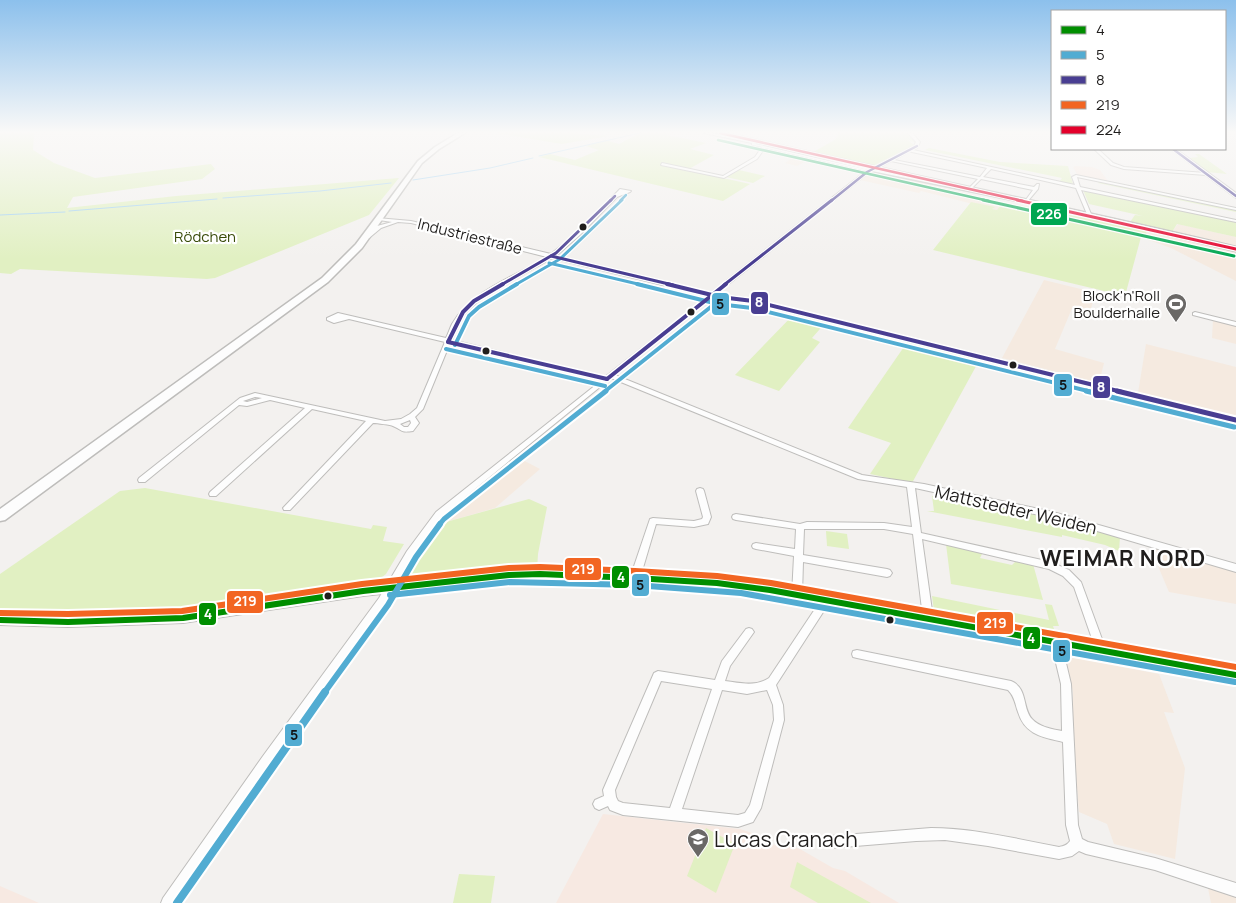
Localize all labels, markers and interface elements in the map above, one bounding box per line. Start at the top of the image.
legend [1051,10,1226,150]
text: 4 [1096,19,1105,40]
text: 5 [1096,44,1105,65]
text: 8 [1096,69,1105,90]
text: 219 [1096,94,1120,115]
text: 224 [1096,119,1122,140]
line badge: 226 [1030,202,1068,226]
text: 226 [1036,204,1062,223]
street label: Industriestraße [416,213,525,259]
unlabelled marker [578,222,588,232]
park label: Rödchen [174,226,236,247]
place label: Block'n'Roll Boulderhalle [1073,285,1160,323]
line badge: 8 [750,291,769,315]
line badge: 5 [711,292,730,316]
text: 8 [755,292,763,311]
sports icon: Block'n'Roll Boulderhalle [1164,292,1188,323]
text: 5 [716,294,724,313]
unlabelled marker [686,307,696,317]
unlabelled marker [481,346,491,356]
unlabelled marker [1008,360,1018,370]
line badge: 5 [1053,373,1073,397]
text: 5 [1059,375,1067,394]
line badge: 8 [1092,375,1111,399]
text: 8 [1097,377,1105,396]
street label: Mattstedter Weiden [933,479,1099,539]
district label: WEIMAR NORD [1040,543,1206,573]
line badge: 219 [564,557,602,581]
text: 219 [571,559,595,578]
line badge: 4 [611,565,630,589]
text: 4 [617,567,625,586]
line badge: 5 [631,573,650,597]
text: 5 [636,575,644,594]
line badge: 219 [226,590,264,614]
text: 219 [233,591,257,610]
unlabelled marker [323,591,333,601]
line badge: 4 [198,602,217,626]
text: 4 [204,604,212,623]
line badge: 219 [976,611,1014,635]
text: 219 [983,613,1007,632]
unlabelled marker [885,615,895,625]
line badge: 4 [1022,626,1041,650]
text: 4 [1027,628,1035,647]
line badge: 5 [1052,639,1071,663]
text: 5 [1058,641,1066,660]
line badge: 5 [284,723,303,747]
text: 5 [290,725,298,744]
place label: Lucas Cranach [714,825,858,853]
school or university icon: Lucas Cranach [686,827,710,858]

